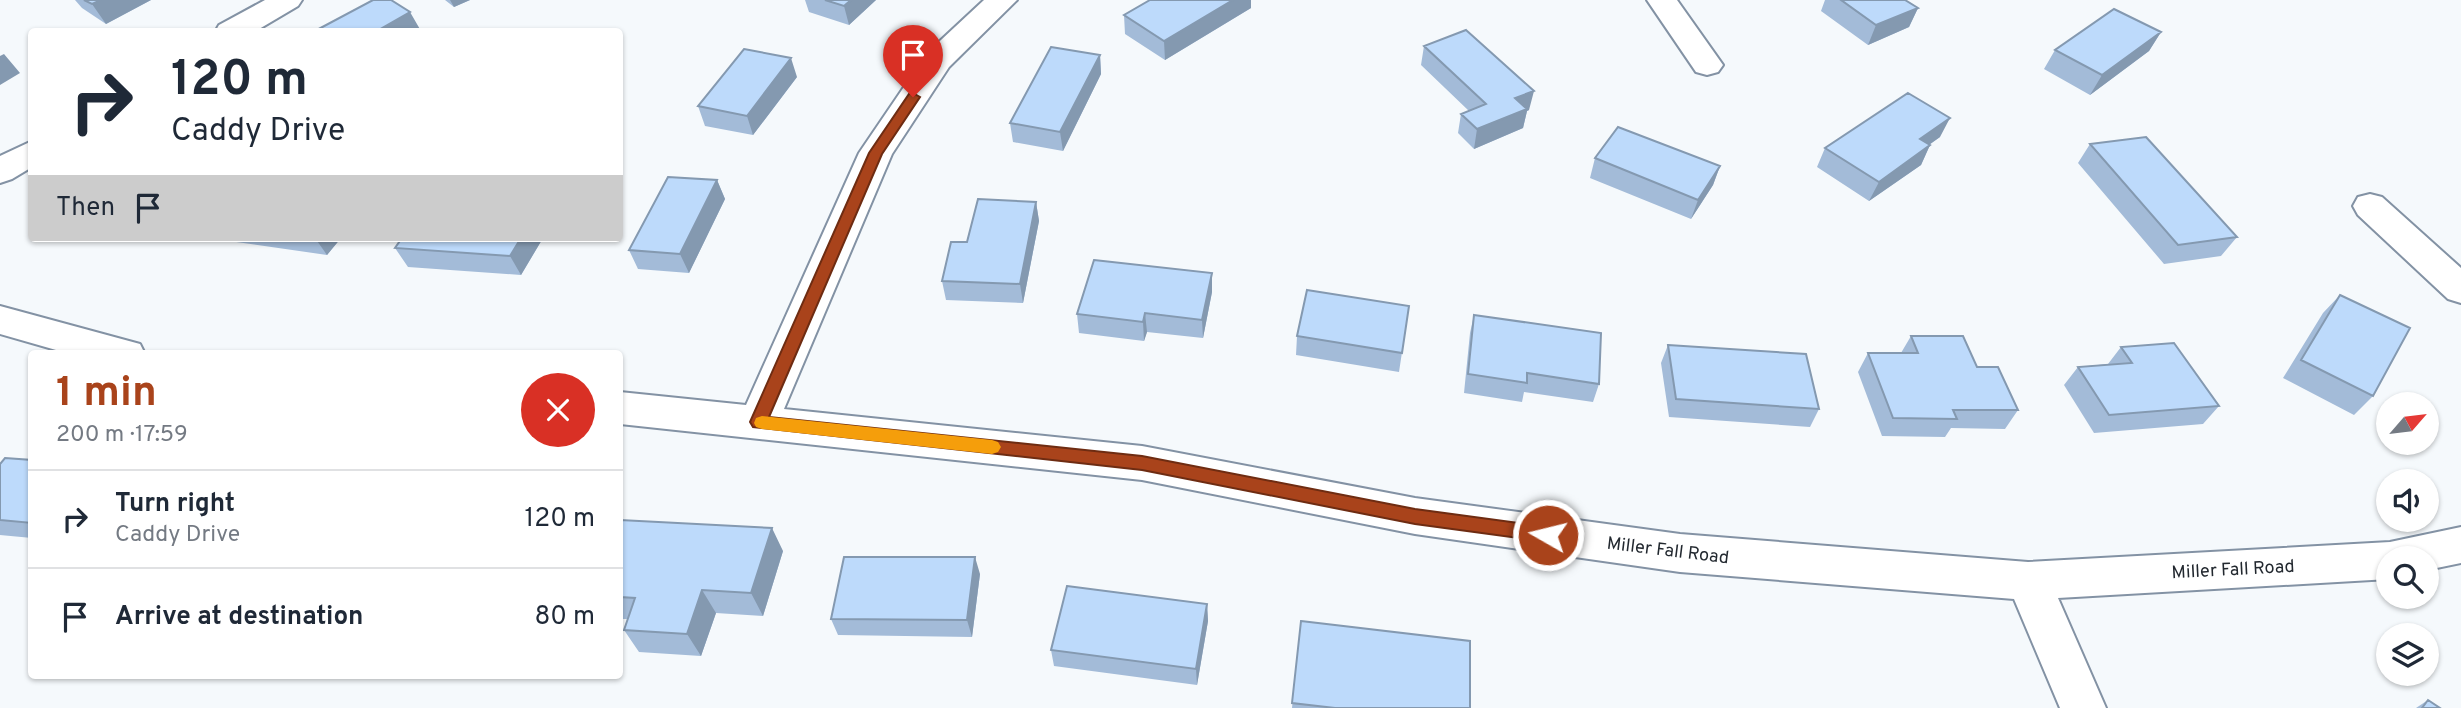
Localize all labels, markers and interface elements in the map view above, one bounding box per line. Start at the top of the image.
pin [883,25,943,97]
icon: arrive [894,36,932,74]
text: 120 m [171,51,308,113]
icon: right [56,56,147,147]
text: Caddy Drive [171,112,345,152]
icon: arrive [129,189,167,227]
text: Then [56,192,115,225]
text: 1 min [56,368,157,421]
button: close [521,373,595,447]
north arrow [2376,392,2440,455]
map controls [2376,392,2439,686]
text: 200 m · 17:59 [56,421,188,450]
button: sound [2376,469,2439,532]
text: Turn right [115,488,235,521]
position arrow [1511,498,1585,572]
icon: right [56,500,94,538]
text: 120 m [525,503,595,536]
text: Caddy Drive [115,521,240,550]
street label: Miller Fall Road [1605,533,1730,570]
button: search [2376,546,2439,609]
street label: Miller Fall Road [2171,556,2295,585]
icon: arrive [56,598,94,636]
text: Arrive at destination [115,601,363,634]
text: 80 m [535,601,595,634]
button: layers [2376,623,2439,686]

